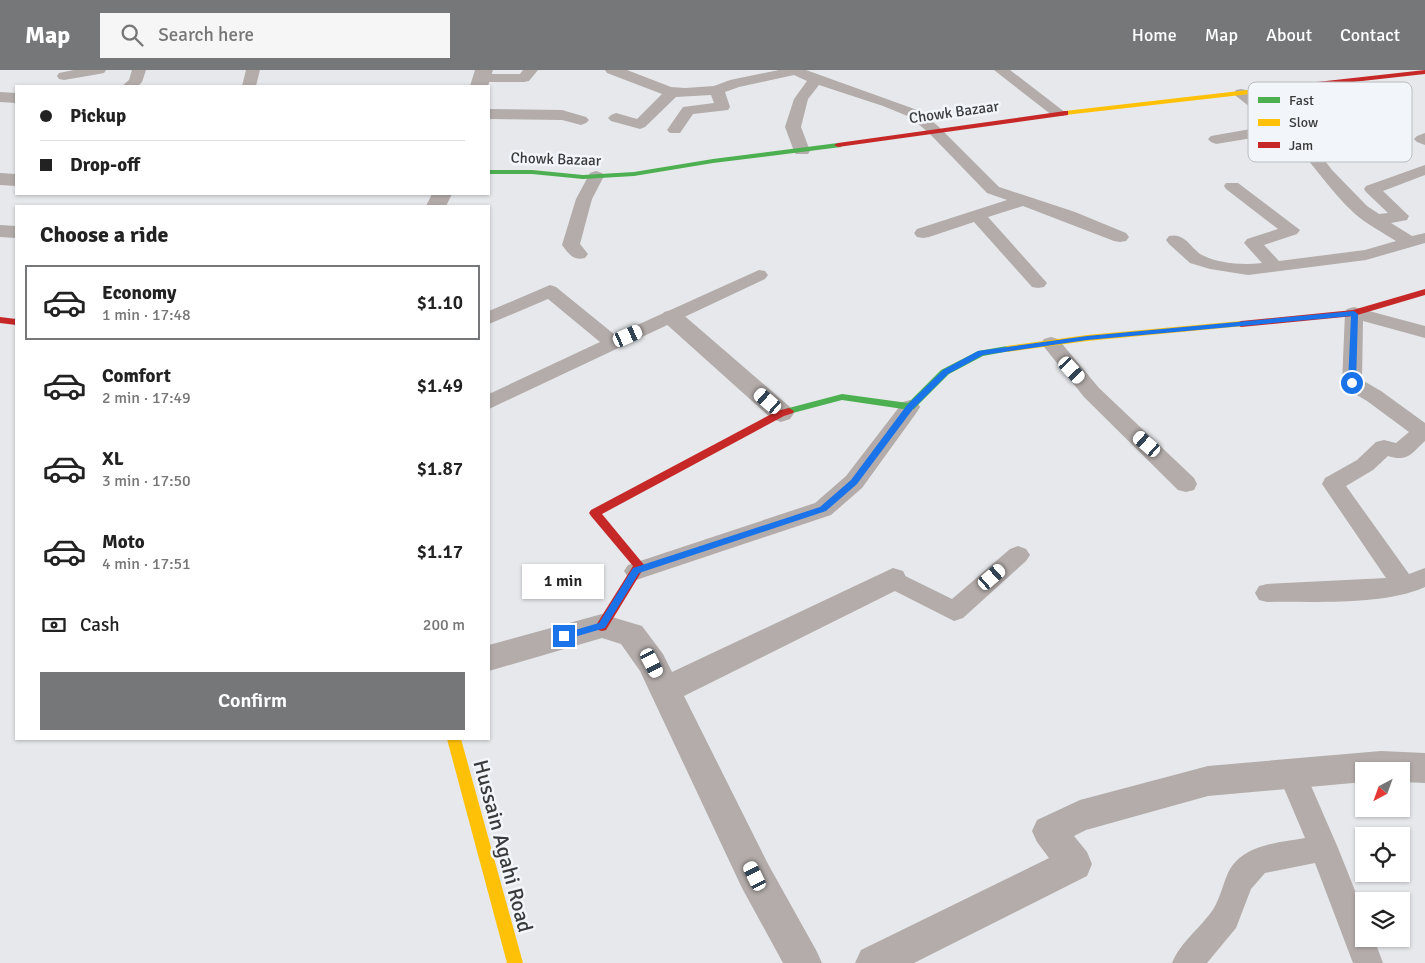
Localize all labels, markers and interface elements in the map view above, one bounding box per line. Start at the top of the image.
search box [100,13,450,58]
text: Map [25,20,70,50]
icon: search [118,21,146,49]
text: Search here [158,23,254,47]
text: Home [1132,24,1177,46]
text: Map [1205,24,1238,46]
text: About [1266,24,1312,46]
text: Contact [1340,24,1400,46]
legend [1248,82,1412,162]
text: Fast [1289,92,1314,109]
street label: Chowk Bazaar [908,97,1001,127]
text: Pickup [70,104,126,128]
text: Slow [1289,114,1318,131]
text: Jam [1289,137,1313,154]
street label: Chowk Bazaar [510,148,602,170]
text: Drop-off [70,153,140,177]
text: Choose a ride [40,221,168,248]
icon: car [42,280,87,325]
text: Economy [102,281,176,305]
text: $1.10 [417,291,463,315]
text: 1 min · 17:48 [102,305,191,325]
car [611,323,644,349]
car [1056,354,1087,386]
icon: car [42,363,87,408]
text: Comfort [102,364,171,388]
route start [1341,372,1363,394]
text: $1.49 [417,374,463,398]
car [751,385,784,417]
text: 2 min · 17:49 [102,388,191,408]
car [1130,428,1163,460]
icon: car [42,446,87,491]
text: XL [102,447,124,471]
text: $1.87 [417,457,463,481]
text: 3 min · 17:50 [102,471,191,491]
icon: car [42,529,87,574]
text: Moto [102,530,145,554]
text: $1.17 [417,540,463,564]
text: 4 min · 17:51 [102,554,191,574]
car [975,561,1008,593]
callout: 1 min [523,564,605,598]
text: 1 min [544,571,582,591]
icon: cash [40,611,68,639]
text: Cash [80,613,120,637]
text: 200 m [423,615,465,635]
route end [553,625,575,647]
car [638,646,665,680]
button: Confirm [40,672,465,730]
street label: Hussain Agahi Road [467,757,539,935]
north arrow [1355,762,1410,818]
map controls [1355,762,1410,947]
button: locate [1355,827,1410,882]
car [741,859,768,893]
button: layers [1355,892,1410,947]

